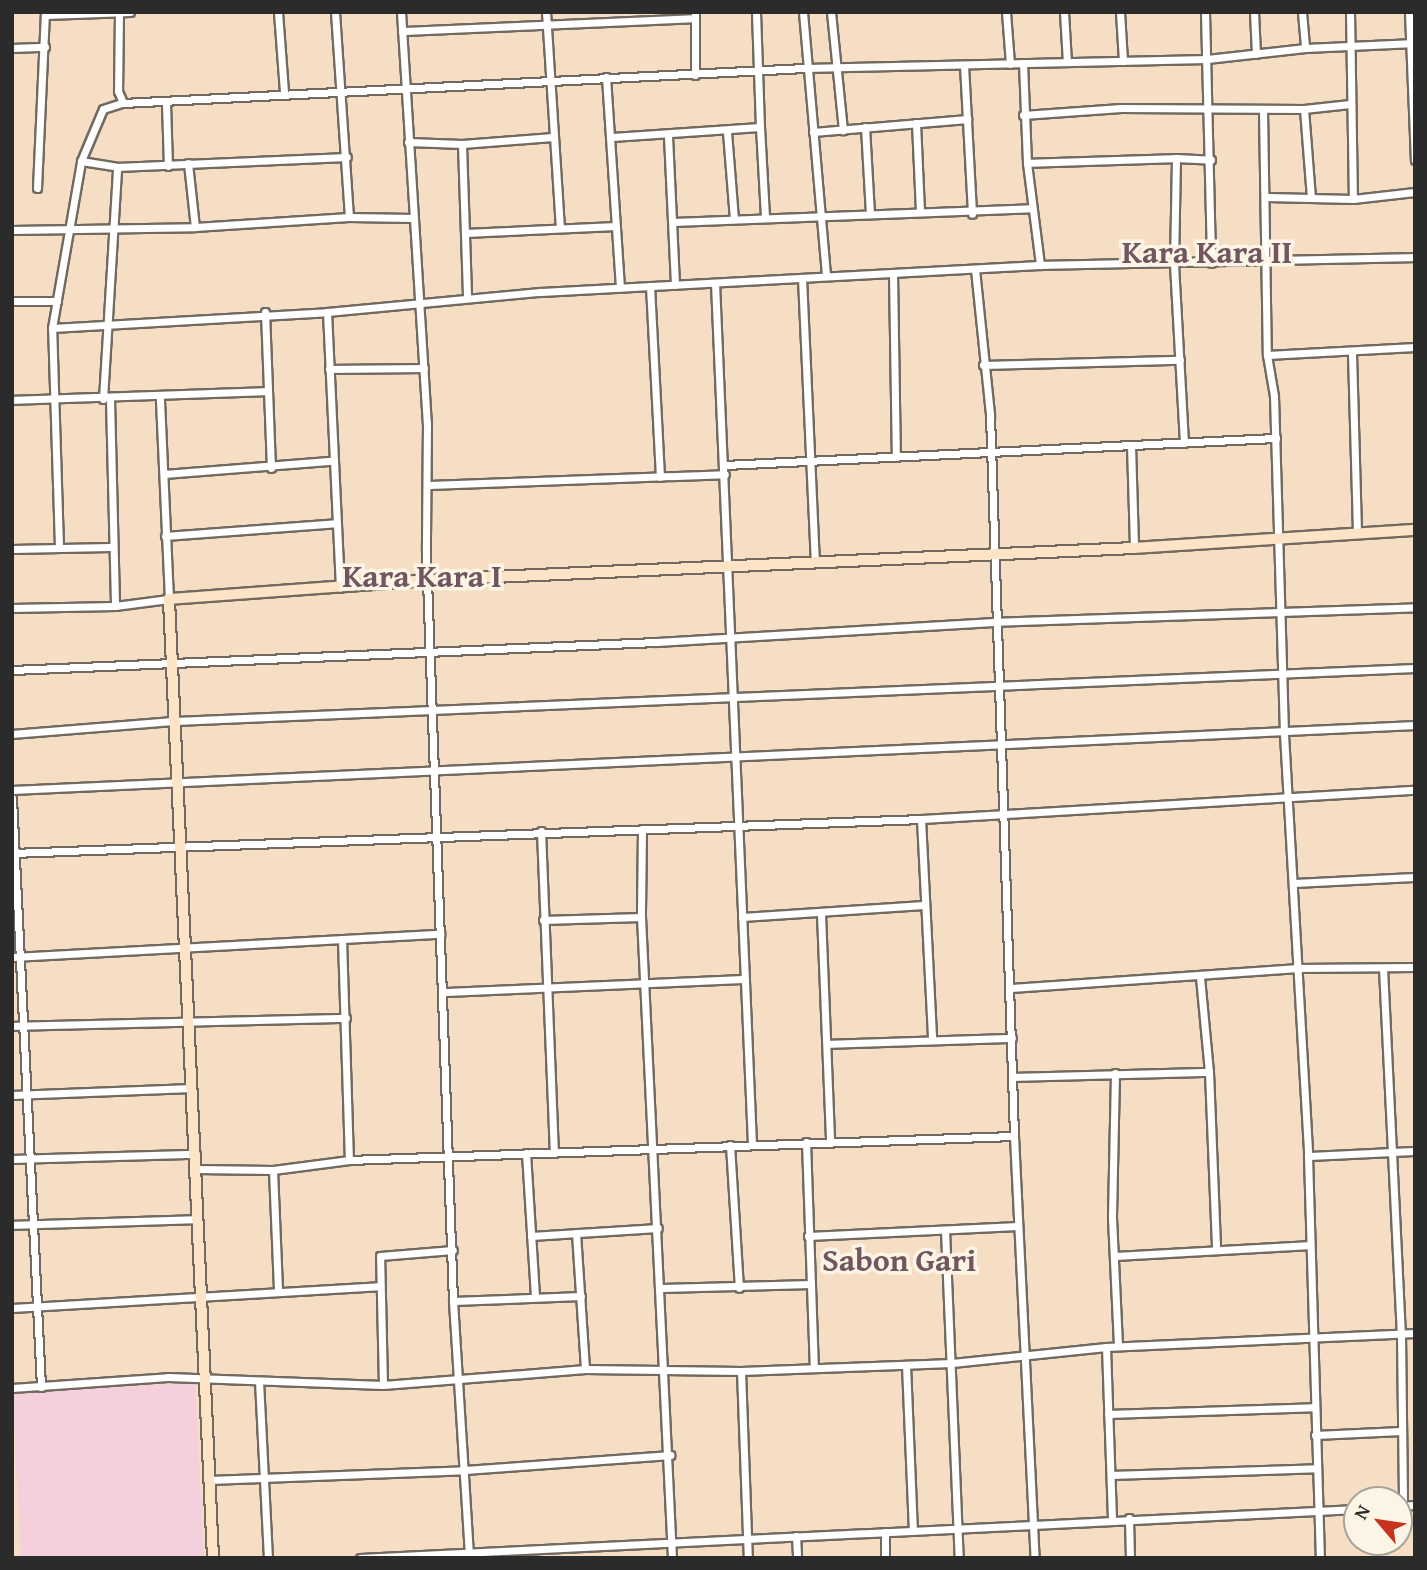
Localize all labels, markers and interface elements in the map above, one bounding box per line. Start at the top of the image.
district label: Kara Kara II [1122,233,1292,271]
district label: Kara Kara I [342,557,502,595]
district label: Sabon Gari [822,1241,976,1279]
north arrow [1343,1486,1413,1556]
text: N [1346,1499,1377,1524]

